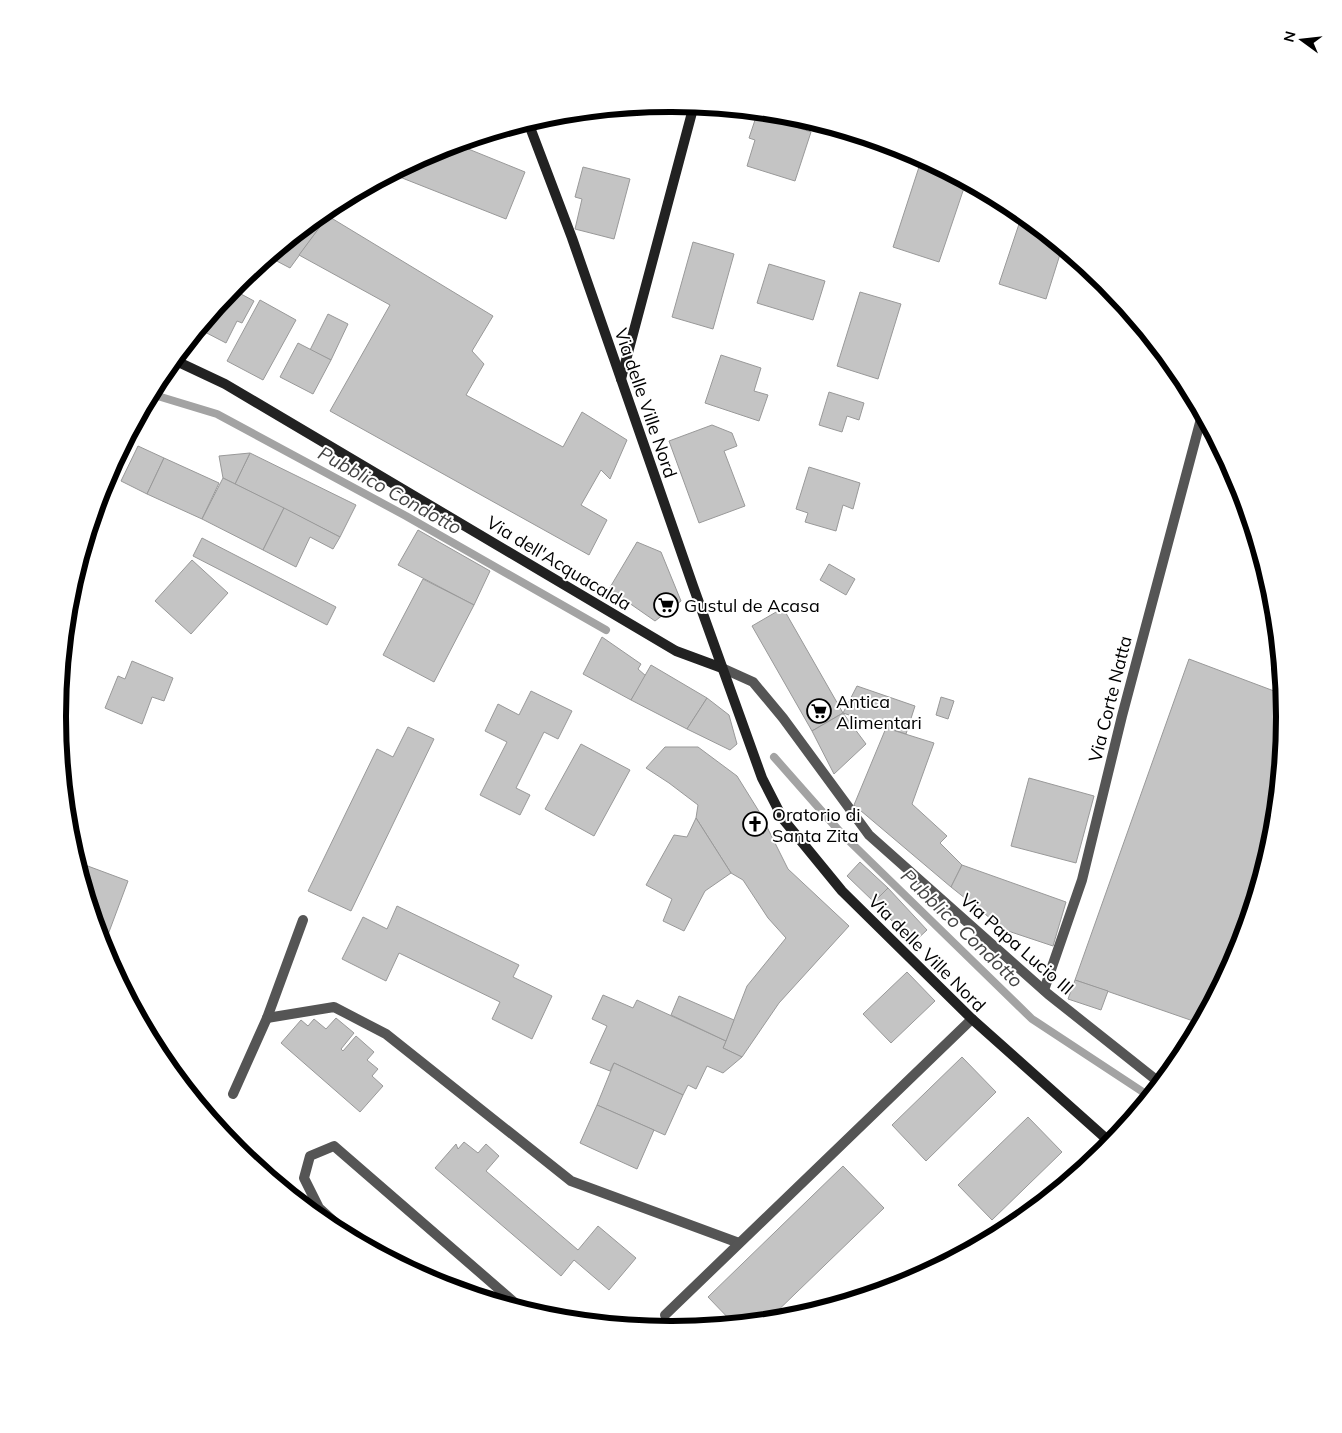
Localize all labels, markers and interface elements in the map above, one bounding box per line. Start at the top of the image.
north arrow [1277,15,1327,65]
text: N [1279,29,1300,44]
street label: Via delle Ville Nord [610,325,682,481]
water label: Pubblico Condotto [314,441,466,539]
street label: Via dell'Acquacalda [482,511,636,615]
supermarket icon: Gustul de Acasa [653,592,679,618]
place label: Gustul de Acasa [684,594,820,617]
street label: Via Corte Natta [1083,633,1137,765]
place label: Antica Alimentari [836,690,922,734]
supermarket icon: Antica Alimentari [806,698,832,724]
place label: Oratorio di Santa Zita [772,803,861,847]
church icon: Oratorio di Santa Zita [742,811,768,837]
water label: Pubblico Condotto [896,864,1028,992]
street label: Via Papa Lucio III [956,888,1078,1000]
street label: Via delle Ville Nord [863,889,991,1017]

